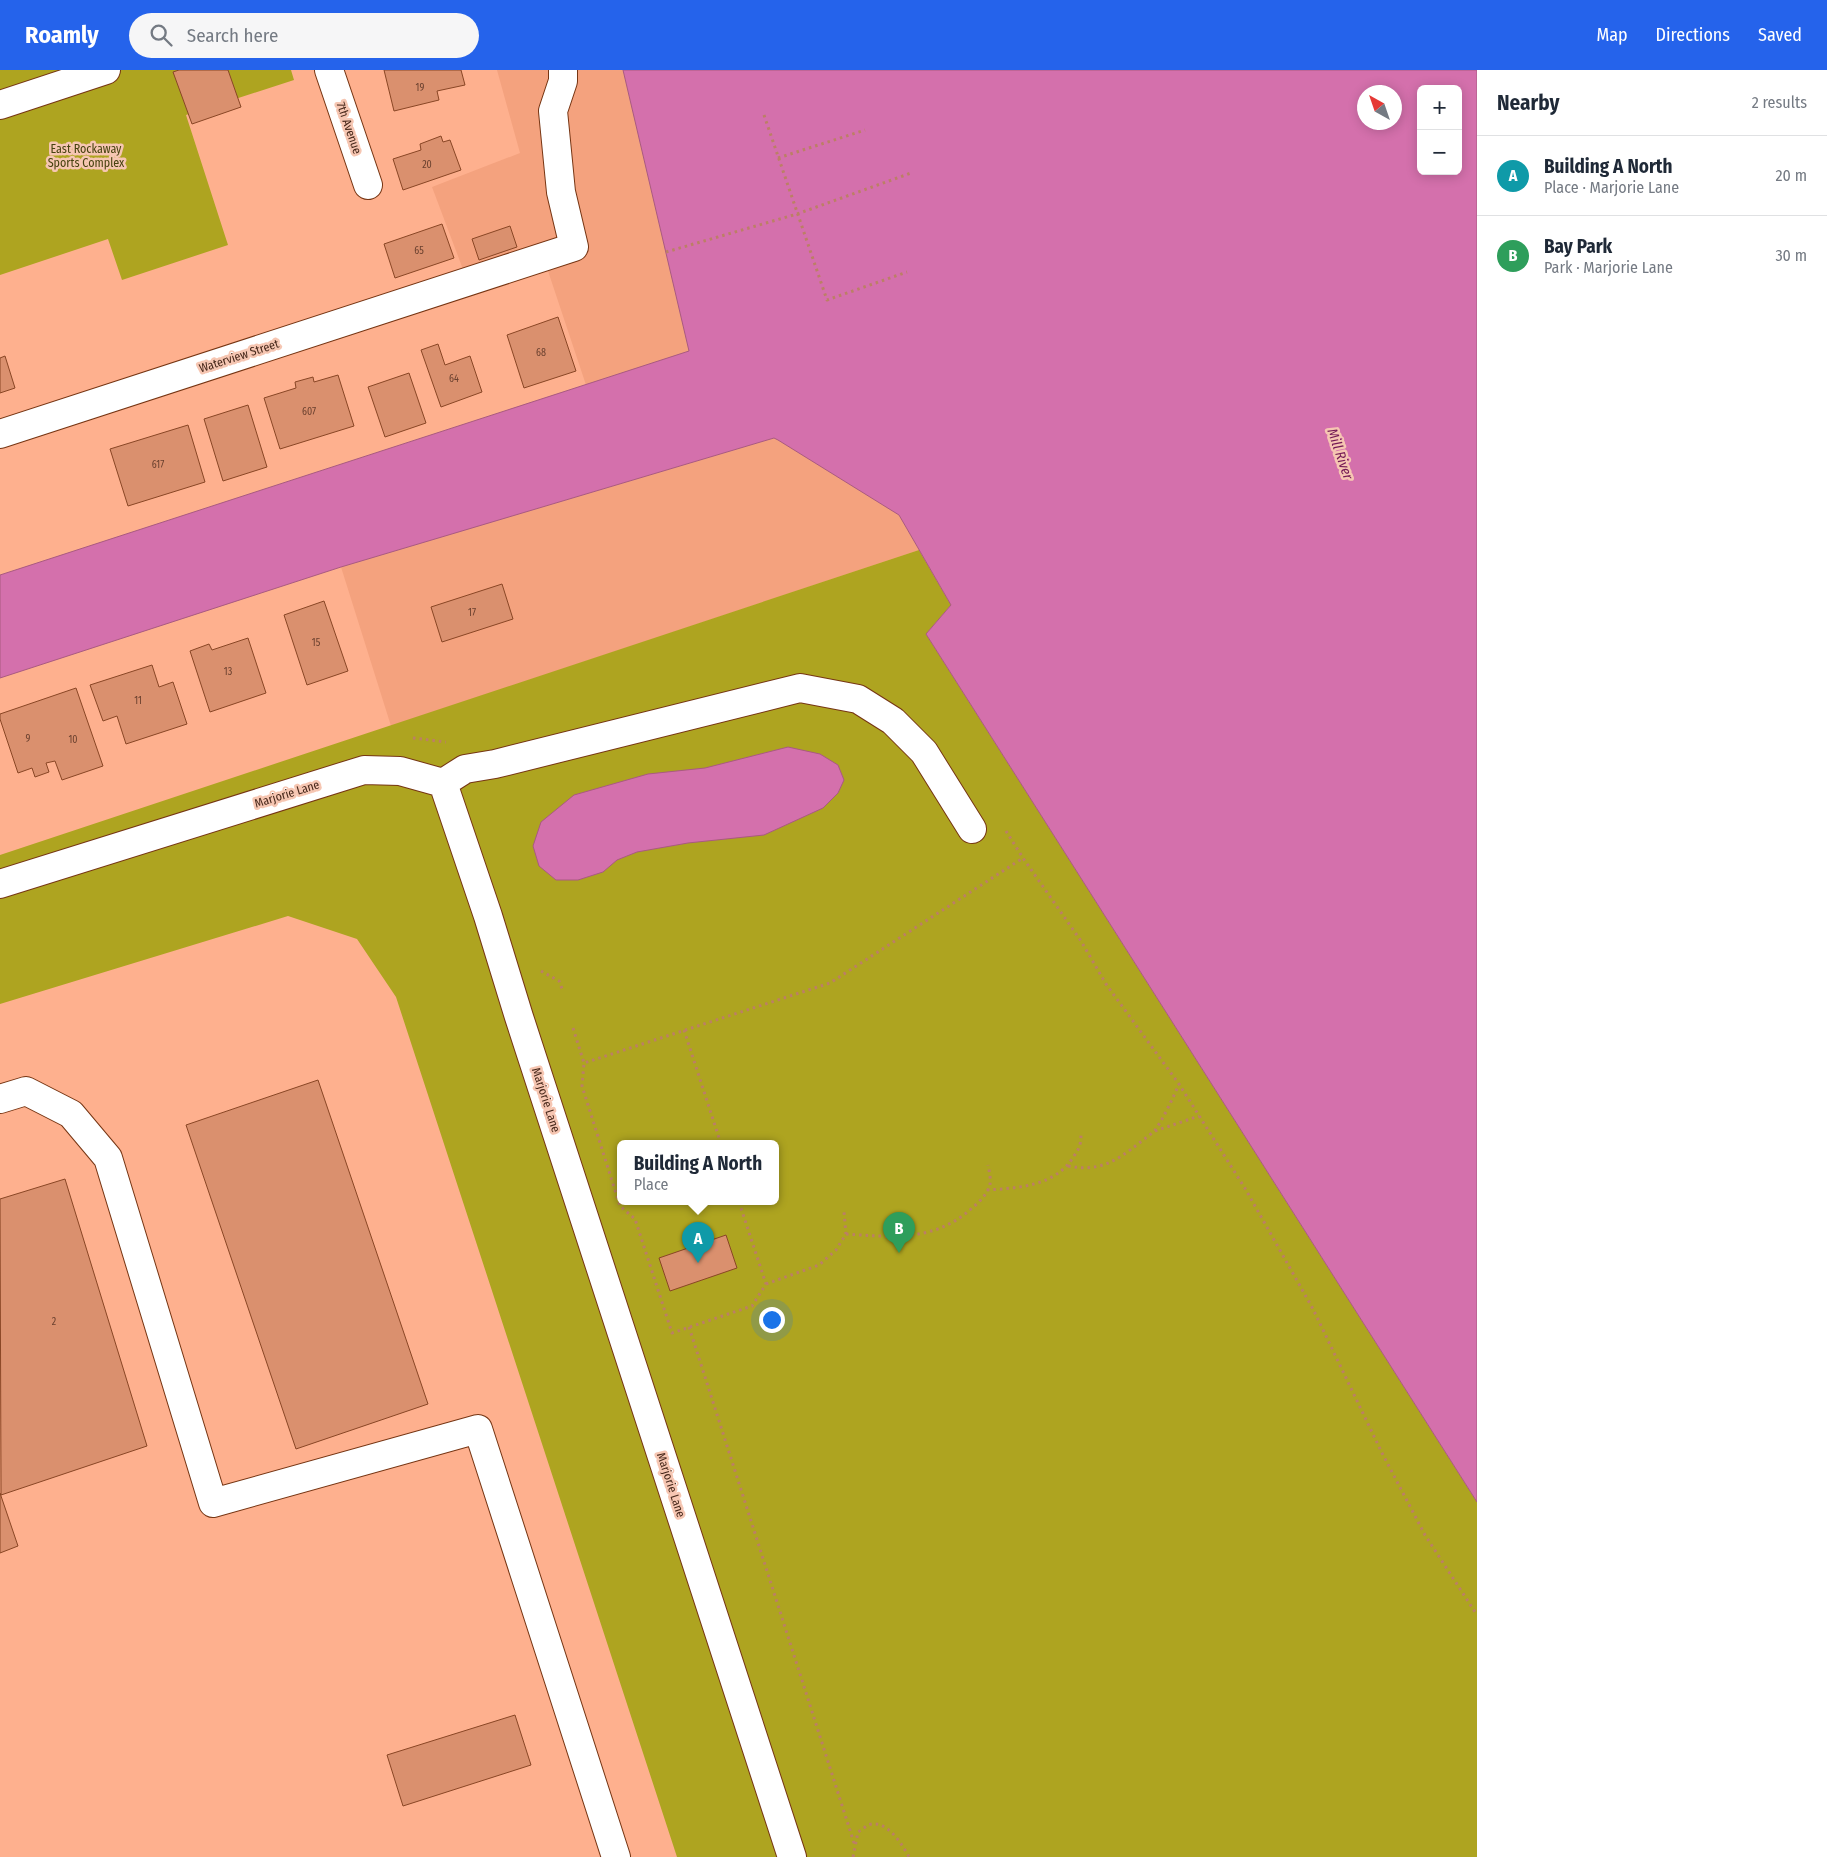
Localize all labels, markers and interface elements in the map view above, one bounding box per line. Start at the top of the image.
search box [129,13,479,58]
text: Roamly [25,21,99,49]
icon: search [147,21,175,49]
text: Search here [187,24,278,47]
text: Map [1596,24,1628,46]
text: Directions [1656,24,1730,46]
text: Saved [1758,24,1802,46]
house number: 19 [416,82,425,94]
north arrow [1357,85,1402,130]
map controls [1417,85,1462,175]
button: + [1417,85,1462,130]
text: Nearby [1497,90,1559,116]
text: 2 results [1752,93,1807,112]
street label: 7th Avenue [334,100,364,156]
button: − [1417,130,1462,175]
park label: East Rockaway Sports Complex [48,142,125,170]
text: Building A North [1544,155,1673,178]
house number: 20 [422,159,432,171]
text: A [1509,166,1517,185]
text: 20 m [1776,166,1807,185]
text: Place · Marjorie Lane [1544,178,1679,197]
text: Bay Park [1544,235,1612,258]
house number: 65 [414,245,424,257]
text: B [1509,246,1517,265]
text: 30 m [1775,246,1807,265]
text: Park · Marjorie Lane [1544,258,1673,277]
street label: Waterview Street [197,337,281,375]
house number: 68 [536,347,546,359]
house number: 64 [449,373,459,385]
house number: 607 [302,406,316,418]
water label: Mill River [1323,426,1357,483]
house number: 617 [152,459,164,471]
house number: 17 [468,607,476,619]
house number: 15 [312,637,321,649]
house number: 13 [224,666,233,678]
house number: 11 [134,695,142,707]
house number: 9 [26,733,31,745]
house number: 10 [68,734,78,746]
street label: Marjorie Lane [253,777,321,811]
street label: Marjorie Lane [529,1066,563,1134]
popup [617,1140,779,1205]
text: Building A North [634,1152,762,1175]
text: Place [634,1175,668,1194]
pin: B [883,1212,915,1253]
pin: A [682,1222,714,1263]
your location [759,1307,785,1333]
house number: 2 [52,1316,57,1328]
street label: Marjorie Lane [654,1451,688,1519]

